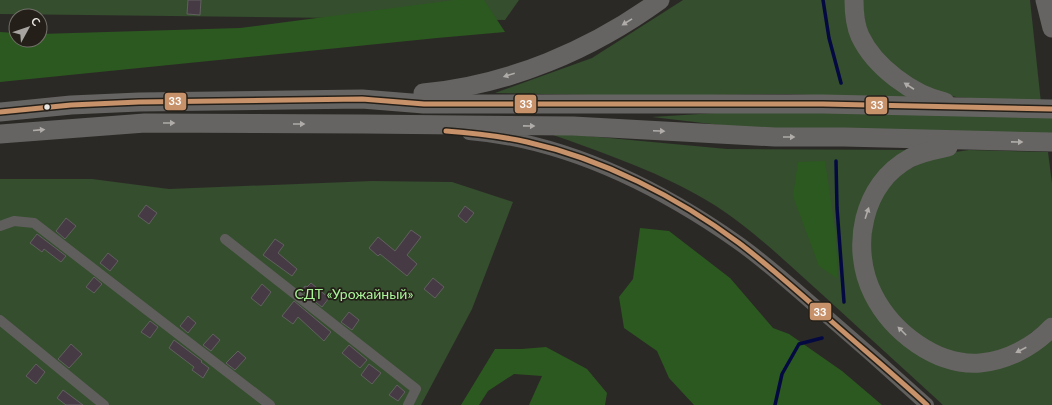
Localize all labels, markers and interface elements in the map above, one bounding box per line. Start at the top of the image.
north arrow [8,8,48,48]
text: С [29,14,44,29]
one-way arrow [622,18,633,26]
one-way arrow [503,72,515,78]
one-way arrow [904,82,914,90]
line badge: 33 [164,92,187,111]
text: 33 [169,94,181,107]
line badge: 33 [514,94,537,114]
line badge: 33 [865,96,888,115]
text: 33 [520,97,532,110]
text: 33 [871,98,883,111]
unlabelled marker [42,102,52,112]
one-way arrow [163,120,176,126]
one-way arrow [293,121,306,127]
one-way arrow [523,123,536,129]
one-way arrow [33,127,45,134]
one-way arrow [653,128,666,134]
one-way arrow [783,134,796,140]
one-way arrow [1011,139,1024,145]
one-way arrow [864,207,870,219]
park label: СДТ «Урожайный» [295,285,413,302]
line badge: 33 [809,302,832,321]
text: 33 [814,305,826,318]
one-way arrow [897,326,907,336]
one-way arrow [1015,347,1027,353]

